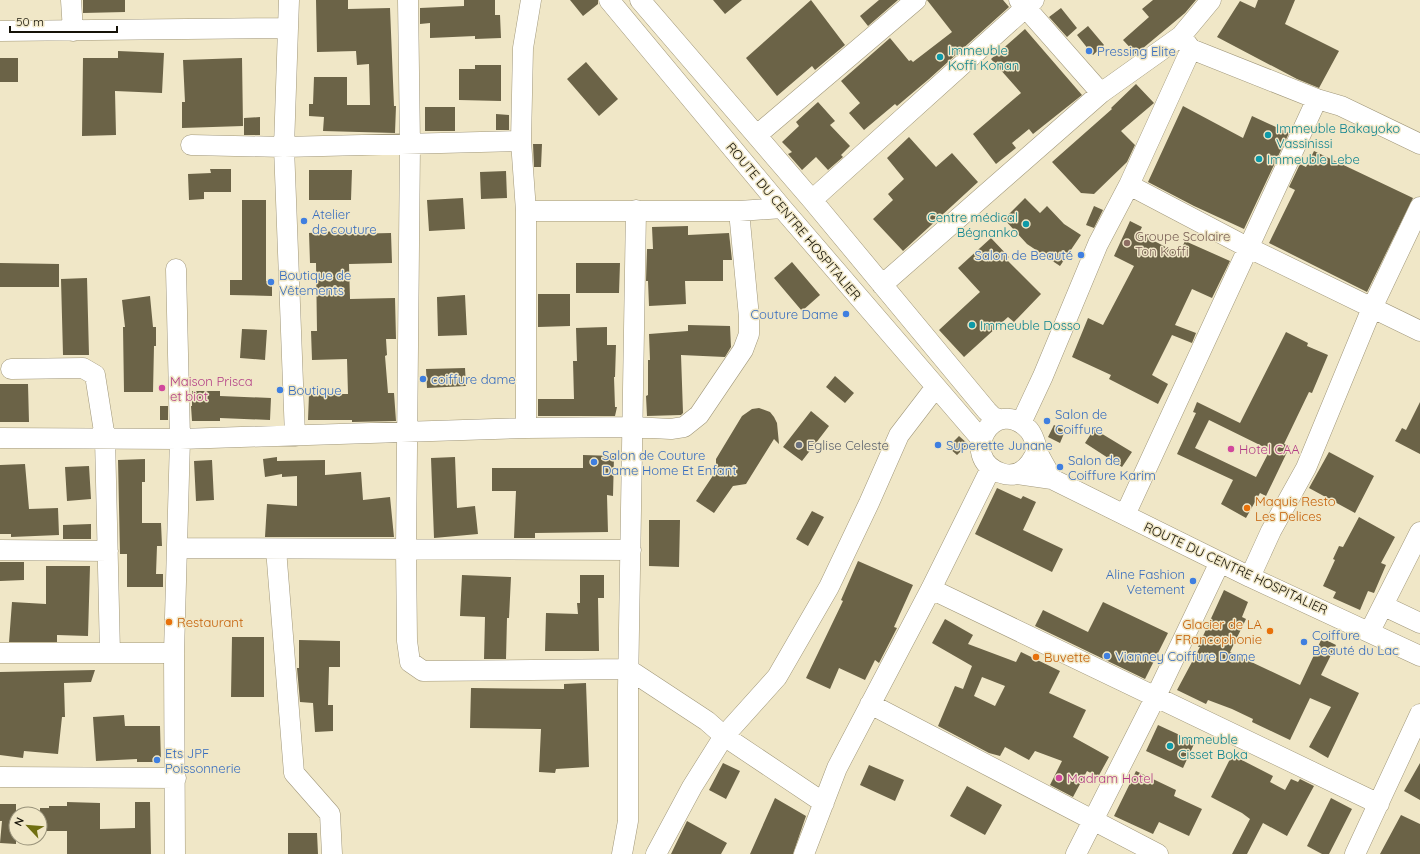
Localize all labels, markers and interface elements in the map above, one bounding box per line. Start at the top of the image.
scale bar [10,8,117,34]
text: 50 m [16,14,44,29]
place label: Immeuble Koffi Konan [948,42,1019,73]
place label: Pressing Elite [1097,43,1176,59]
marker: Pressing Elite [1084,46,1094,56]
marker: Immeuble Koffi Konan [935,52,945,62]
place label: Immeuble Bakayoko Vassinissi [1276,120,1400,151]
marker: Immeuble Bakayoko Vassinissi [1263,130,1273,140]
street label: ROUTE DU CENTRE HOSPITALIER [723,139,865,303]
place label: Immeuble Lebe [1267,151,1360,167]
marker: Immeuble Lebe [1254,154,1264,164]
place label: Atelier de couture [312,206,377,237]
place label: Centre médical Bégnanko [927,209,1018,240]
marker: Atelier de couture [299,216,309,226]
marker: Centre médical Bégnanko [1021,219,1031,229]
place label: Groupe Scolaire Ton Koffi [1135,228,1230,259]
marker: Groupe Scolaire Ton Koffi [1122,238,1132,248]
place label: Salon de Beauté [975,247,1073,263]
marker: Salon de Beauté [1076,250,1086,260]
place label: Boutique de Vêtements [279,267,351,298]
marker: Boutique de Vêtements [266,277,276,287]
place label: Couture Dame [750,306,838,322]
marker: Couture Dame [841,309,851,319]
place label: Immeuble Dosso [980,317,1081,333]
marker: Immeuble Dosso [967,320,977,330]
place label: coiffure dame [431,371,516,387]
place label: Maison Prisca et biot [170,373,253,404]
marker: coiffure dame [418,374,428,384]
place label: Boutique [288,382,342,398]
marker: Maison Prisca et biot [157,383,167,393]
marker: Boutique [275,385,285,395]
place label: Salon de Coiffure [1055,406,1107,437]
marker: Salon de Coiffure [1042,416,1052,426]
place label: Eglise Celeste [807,437,889,453]
place label: Superette Junane [946,437,1053,453]
marker: Eglise Celeste [794,440,804,450]
marker: Superette Junane [933,440,943,450]
place label: Hotel CAA [1239,441,1300,457]
marker: Hotel CAA [1226,444,1236,454]
place label: Salon de Couture Dame Home Et Enfant [602,447,737,478]
place label: Salon de Coiffure Karim [1068,452,1156,483]
marker: Salon de Couture Dame Home Et Enfant [589,457,599,467]
marker: Salon de Coiffure Karim [1055,462,1065,472]
place label: Maquis Resto Les Delices [1255,493,1336,524]
marker: Maquis Resto Les Delices [1242,503,1252,513]
street label: ROUTE DU CENTRE HOSPITALIER [1141,518,1331,618]
place label: Aline Fashion Vetement [1106,566,1185,597]
marker: Aline Fashion Vetement [1188,576,1198,586]
place label: Restaurant [177,614,243,630]
place label: Glacier de LA FRancophonie [1175,616,1263,647]
marker: Restaurant [164,617,174,627]
marker: Glacier de LA FRancophonie [1265,626,1275,636]
place label: Coiffure Beauté du Lac [1312,627,1399,658]
marker: Coiffure Beauté du Lac [1299,637,1309,647]
place label: Vianney Coiffure Dame [1115,648,1255,664]
place label: Buvette [1044,649,1090,665]
marker: Vianney Coiffure Dame [1102,651,1112,661]
marker: Buvette [1031,652,1041,662]
place label: Immeuble Cisset Boka [1178,731,1248,762]
marker: Immeuble Cisset Boka [1165,741,1175,751]
place label: Ets JPF Poissonnerie [165,745,241,776]
marker: Ets JPF Poissonnerie [152,755,162,765]
place label: Madram Hotel [1067,770,1154,786]
marker: Madram Hotel [1054,773,1064,783]
north arrow [8,806,48,846]
text: N [11,815,27,828]

